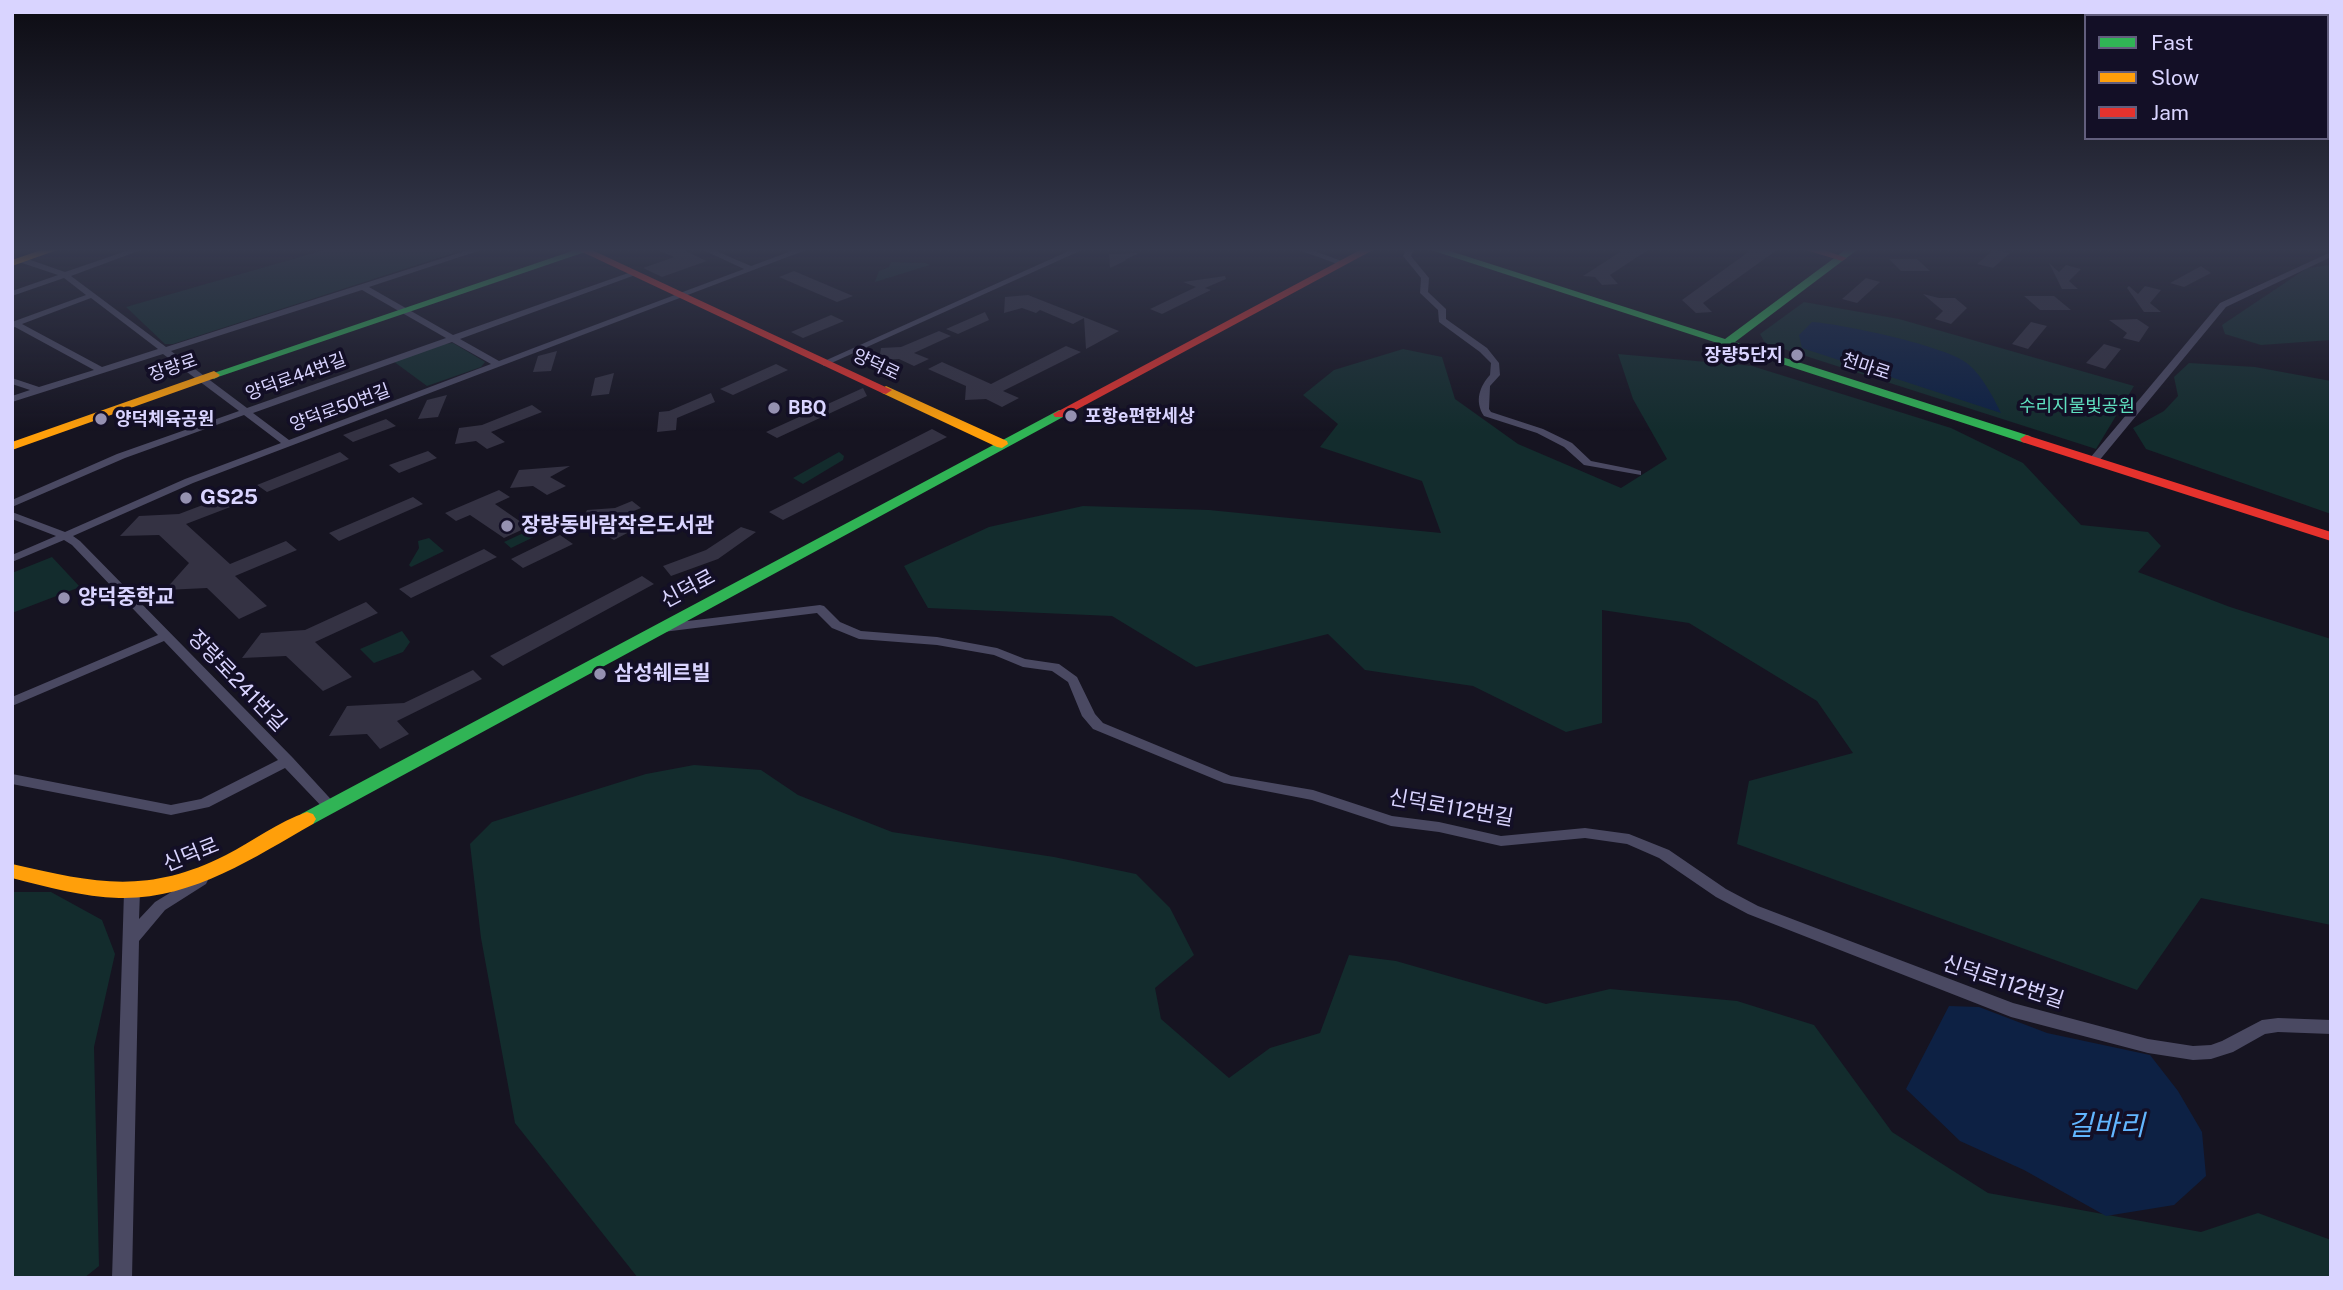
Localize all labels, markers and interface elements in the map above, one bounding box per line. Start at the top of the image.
legend [2084,14,2329,140]
text: Fast [2151,30,2193,55]
text: Slow [2151,65,2199,90]
text: Jam [2151,100,2189,125]
place label: 장량5단지 [1705,344,1783,366]
street label: 양덕로 [849,345,903,385]
marker: 장량5단지 [1789,347,1805,363]
street label: 양덕로44번길 [243,349,349,405]
street label: 천마로 [1839,349,1893,385]
street label: 장량로 [146,350,200,386]
street label: 양덕로50번길 [287,380,393,436]
park label: 수리지물빛공원 [2019,395,2135,417]
place label: BBQ [788,397,827,419]
marker: BBQ [766,400,782,416]
place label: 포항e편한세상 [1085,405,1195,427]
place label: 양덕체육공원 [115,408,214,430]
marker: 포항e편한세상 [1063,408,1079,424]
marker: 양덕체육공원 [93,411,109,427]
place label: GS25 [200,485,258,511]
marker: GS25 [178,490,194,506]
place label: 장량동바람작은도서관 [521,513,714,539]
marker: 장량동바람작은도서관 [499,518,515,534]
street label: 신덕로 [656,564,720,614]
place label: 양덕중학교 [78,585,175,611]
marker: 양덕중학교 [56,590,72,606]
street label: 장량로241번길 [182,625,292,737]
place label: 삼성쉐르빌 [614,661,711,687]
marker: 삼성쉐르빌 [592,666,608,682]
street label: 신덕로112번길 [1387,785,1515,831]
street label: 신덕로 [159,832,223,878]
street label: 신덕로112번길 [1939,951,2067,1013]
water label: 길바리 [2067,1109,2145,1143]

